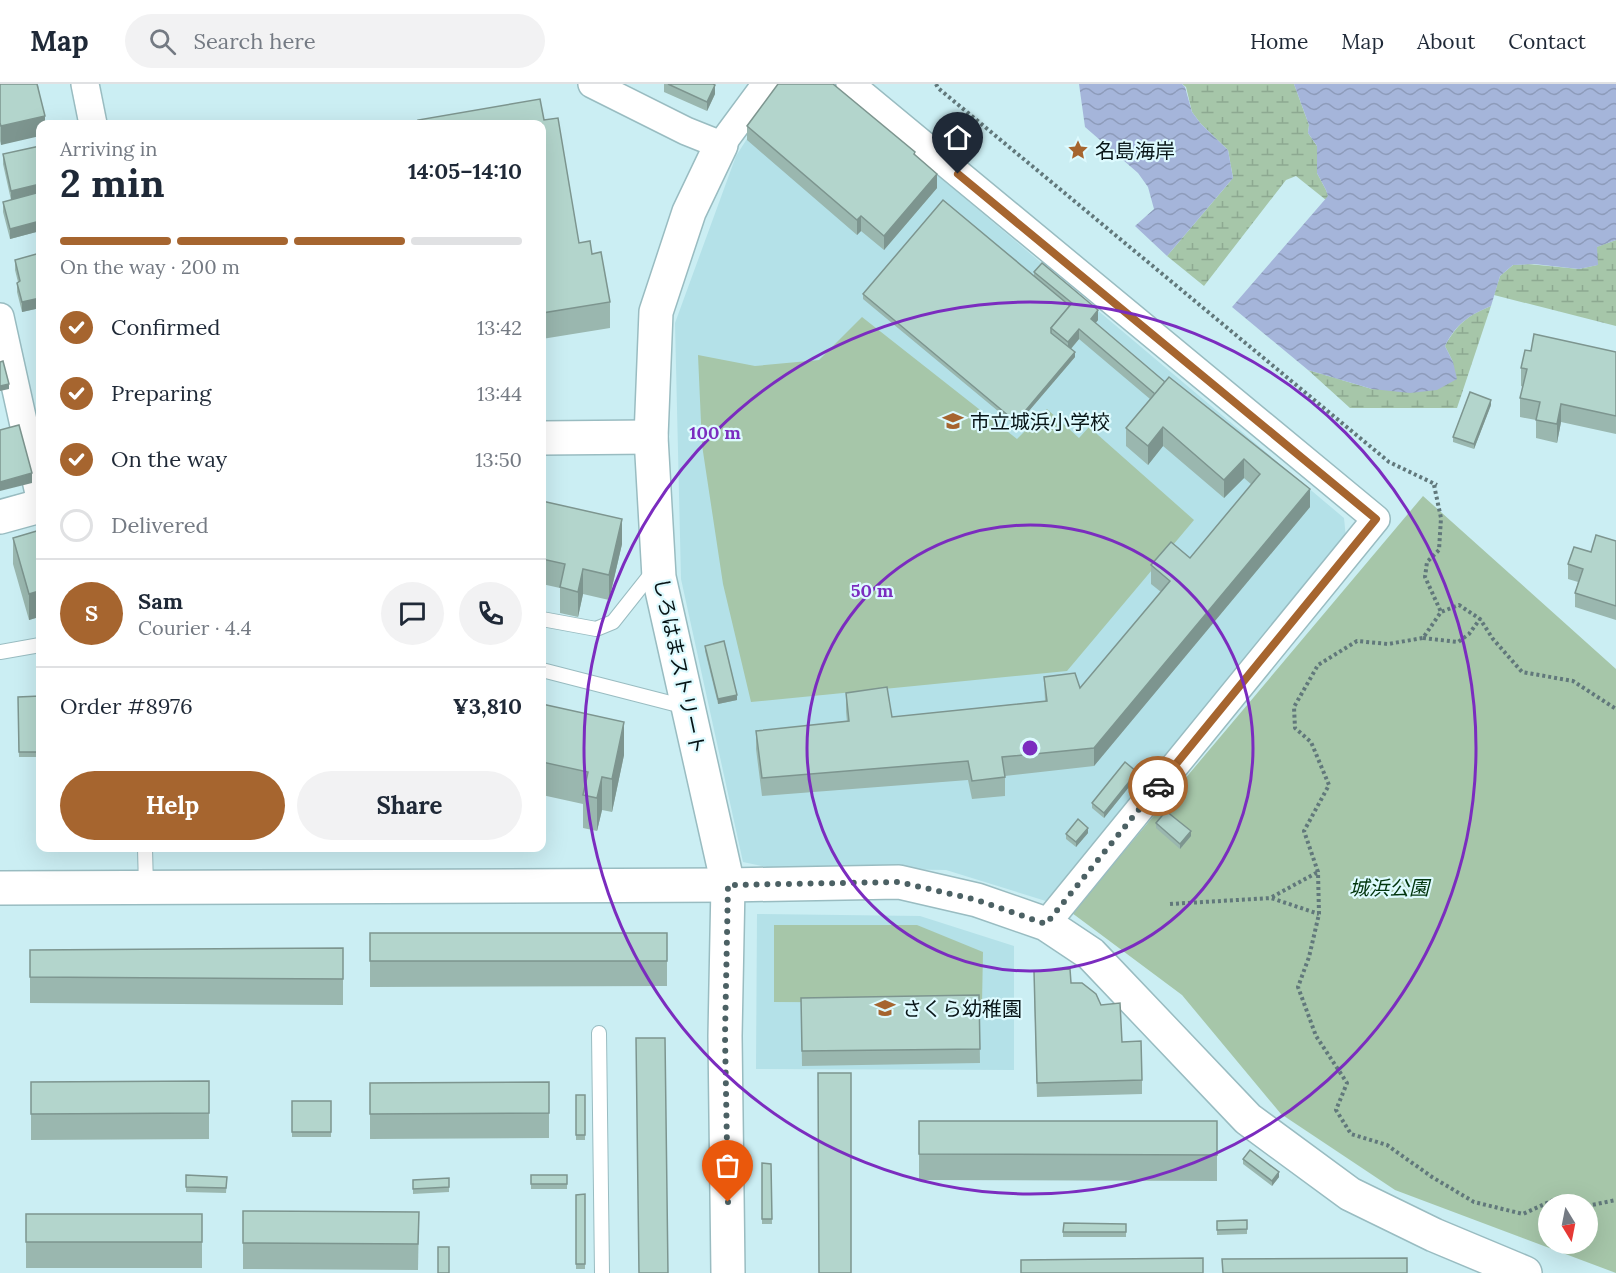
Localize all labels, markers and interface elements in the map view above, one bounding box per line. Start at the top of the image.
search box [125,14,545,68]
text: Map [30,23,89,59]
icon: search [146,25,179,58]
text: Search here [194,27,316,55]
text: Home [1250,28,1308,55]
text: Map [1341,28,1384,55]
text: About [1417,28,1475,55]
text: Contact [1508,28,1586,55]
pin [932,112,983,174]
icon: home [941,121,974,154]
text: Arriving in [60,136,157,161]
place icon: 名島海岸 [1066,138,1090,162]
place label: 名島海岸 [1095,138,1175,163]
text: 14:05–14:10 [408,157,522,185]
text: 2 min [60,158,165,208]
text: On the way · 200 m [60,254,240,279]
icon: check [60,311,93,344]
text: Confirmed [111,313,220,341]
text: 13:42 [477,315,522,340]
icon: check [60,377,93,410]
text: Preparing [111,379,211,407]
text: 13:44 [477,381,522,406]
school or university icon: 市立城浜小学校 [941,409,965,433]
place label: 市立城浜小学校 [970,409,1110,434]
text: 100 m [689,421,741,444]
icon: check [60,443,93,476]
text: On the way [111,445,227,473]
text: 13:50 [475,447,522,472]
text: Delivered [111,511,209,539]
street label: しろはまストリート [649,575,711,757]
text: 50 m [851,579,894,602]
button: chat [381,582,444,645]
button: phone [459,582,522,645]
text: Sam [138,587,183,615]
text: S [85,599,98,627]
text: Courier · 4.4 [138,615,252,640]
text: Order #8976 [60,692,193,720]
text: ¥3,810 [453,692,522,720]
centre of rings [1020,738,1040,758]
courier [1128,756,1188,816]
icon: car [1142,770,1175,803]
button: Help [60,771,285,840]
button: Share [297,771,522,840]
park label: 城浜公園 [1349,875,1432,900]
school or university icon: さくら幼稚園 [873,996,897,1020]
place label: さくら幼稚園 [902,996,1022,1021]
pin [702,1140,753,1202]
icon: bag [711,1149,744,1182]
north arrow [1538,1194,1598,1254]
map controls [1538,1194,1598,1254]

